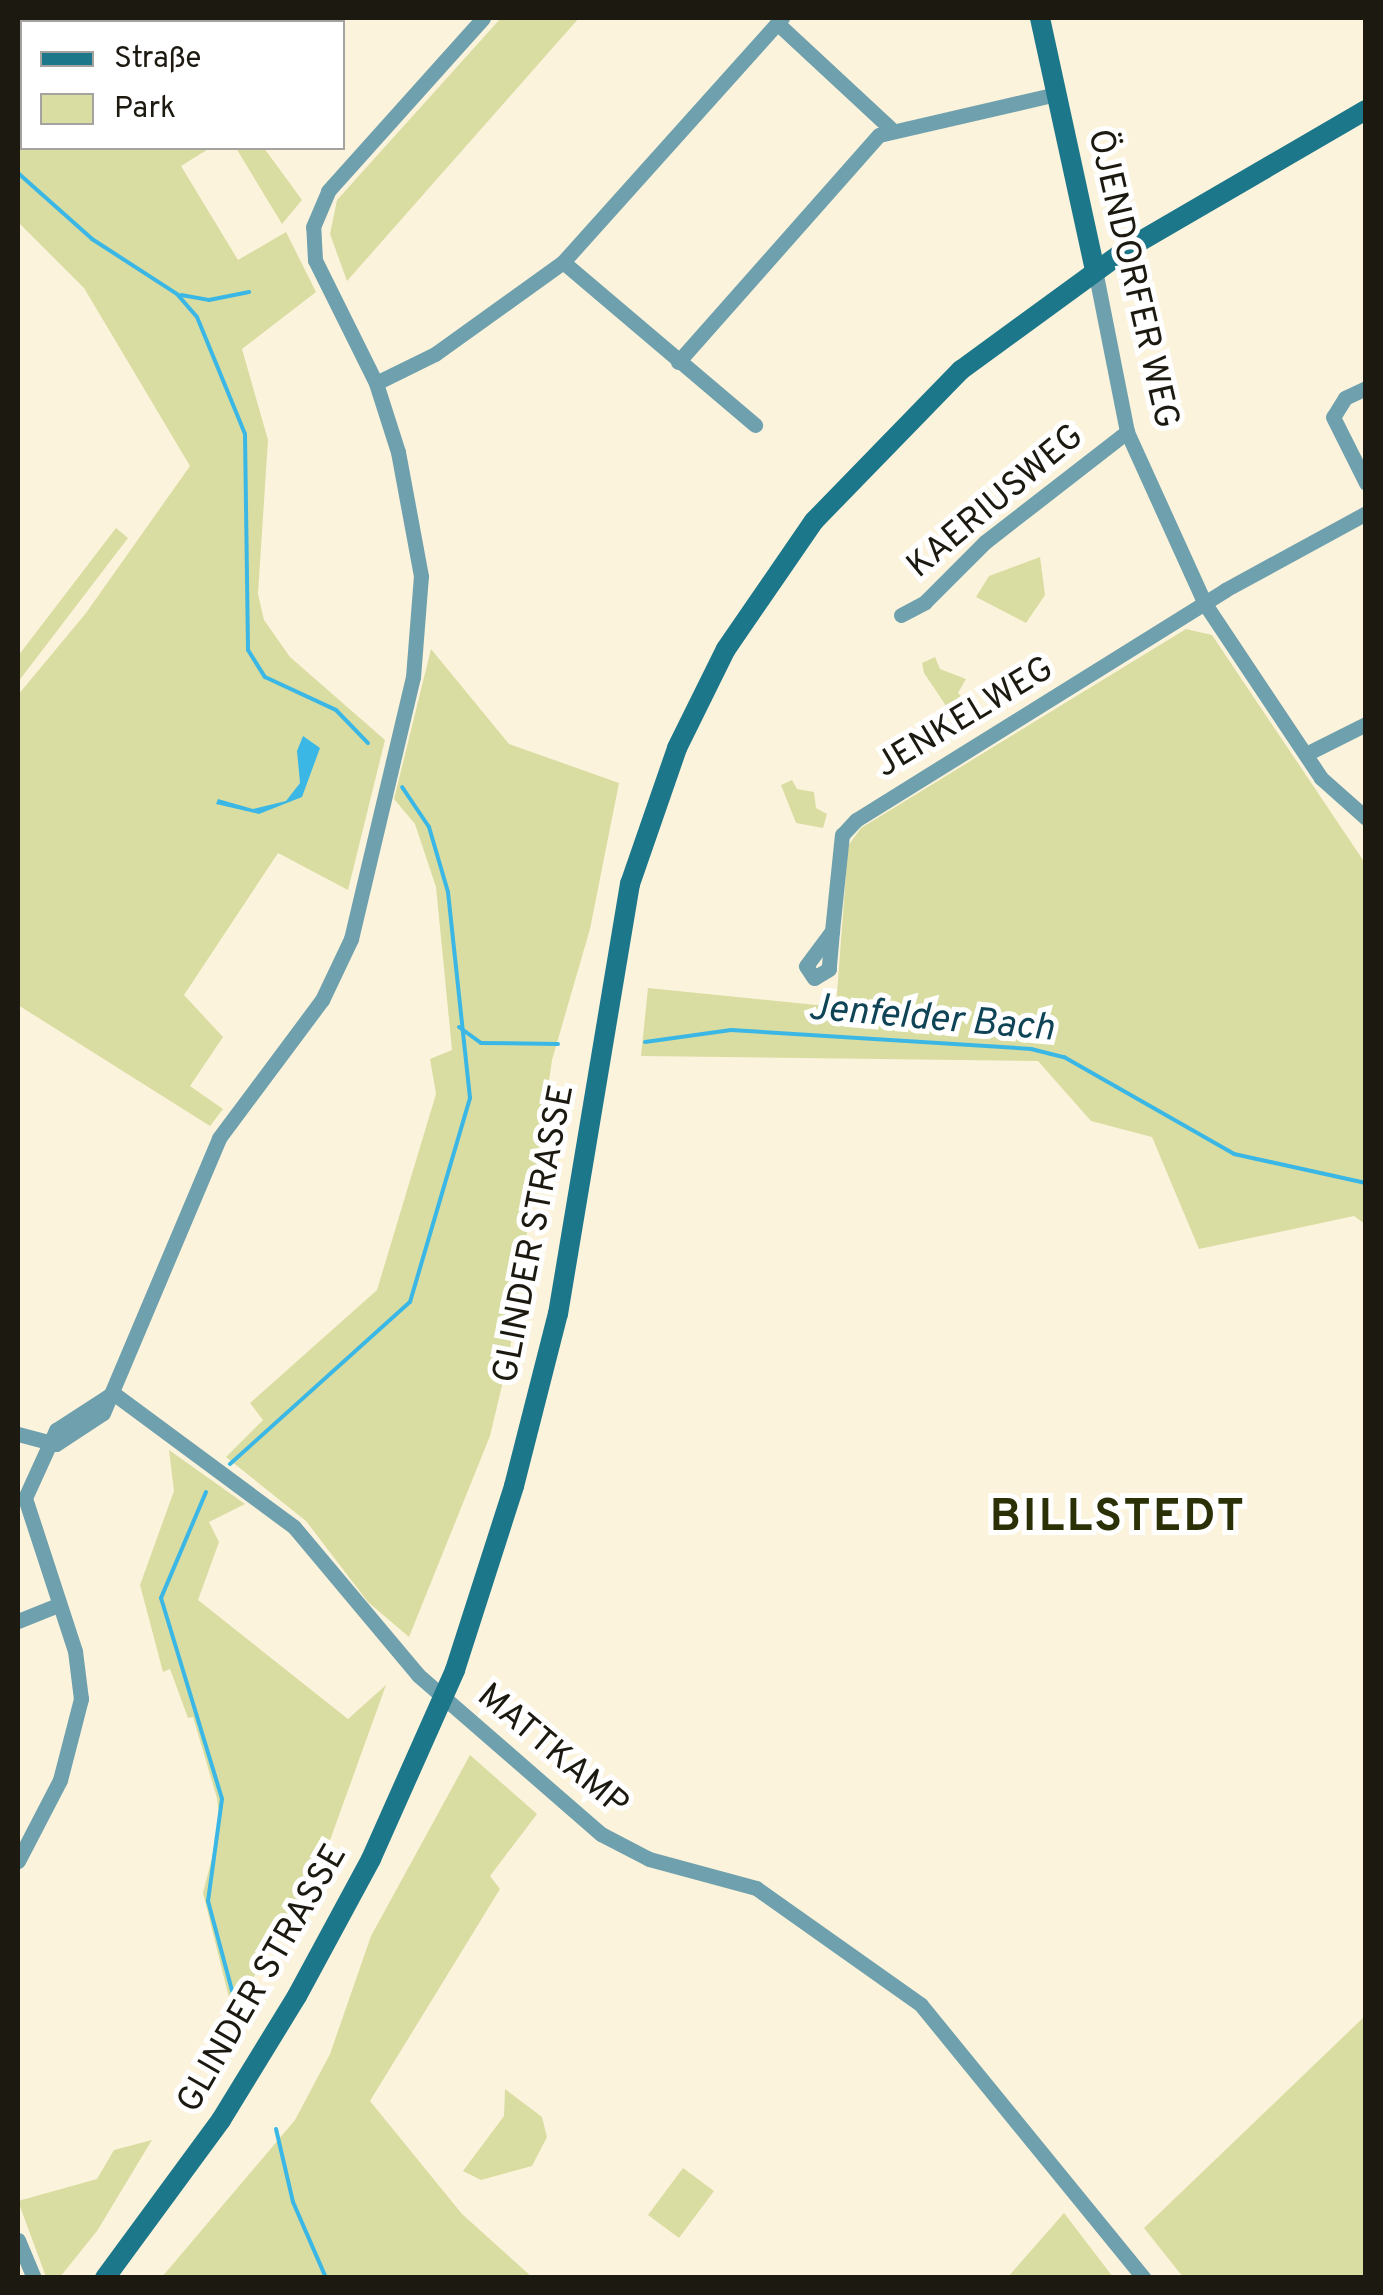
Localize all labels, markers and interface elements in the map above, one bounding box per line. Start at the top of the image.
legend [20,20,345,150]
text: Straße [114,41,201,78]
text: Park [114,91,176,128]
street label: ÖJENDORFER WEG [1077,125,1187,433]
street label: KAERIUSWEG [899,416,1093,588]
street label: JENKELWEG [868,648,1062,788]
water label: Jenfelder Bach [806,987,1056,1053]
street label: GLINDER STRASSE [485,1081,585,1387]
district label: BILLSTEDT [990,1492,1246,1546]
street label: MATTKAMP [468,1676,636,1826]
street label: GLINDER STRASSE [169,1837,357,2121]

